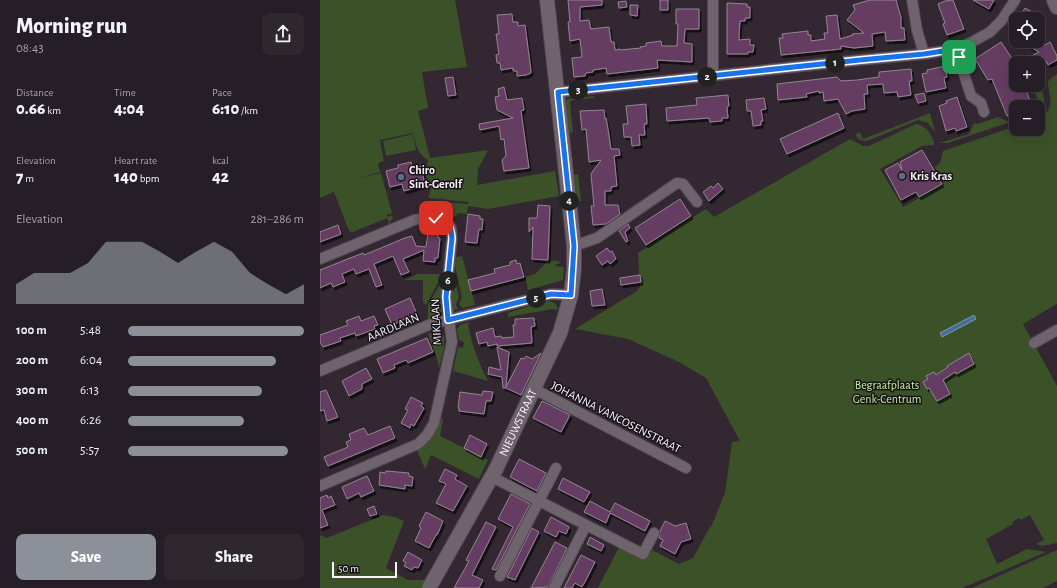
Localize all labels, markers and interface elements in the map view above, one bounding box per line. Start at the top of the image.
map controls [1009,12,1045,136]
button: locate [1009,12,1045,48]
button: share [262,13,304,55]
text: Morning run [16,15,127,37]
pin [942,40,976,74]
text: 08:43 [16,42,44,55]
icon: arrive [948,46,970,68]
pin: 1 [825,53,845,73]
button: + [1009,56,1045,92]
text: 1 [833,57,837,68]
pin: 2 [697,67,717,87]
text: 2 [704,71,710,82]
pin: 3 [568,80,588,100]
text: 3 [576,84,580,95]
text: Distance [16,87,53,98]
text: Time [114,87,136,98]
text: Pace [212,87,232,98]
text: 0.66 [16,100,45,117]
text: 4:04 [114,100,144,117]
text: 6:10 [212,100,239,117]
button: − [1009,100,1045,136]
text: km [45,105,61,116]
text: /km [239,105,258,116]
text: Elevation [16,155,56,166]
text: Heart rate [114,155,157,166]
text: kcal [212,155,229,166]
place label: Chiro Sint-Gerolf [409,164,463,190]
text: 7 [16,168,23,185]
text: 140 [114,168,138,185]
text: 42 [212,168,229,185]
place label: Kris Kras [910,170,952,182]
marker: Kris Kras [897,171,907,181]
marker: Chiro Sint-Gerolf [396,172,406,182]
text: m [23,173,34,184]
text: bpm [138,173,160,184]
pin: 4 [559,191,579,211]
text: 4 [566,195,572,206]
pin [419,201,453,235]
icon: check [425,207,447,229]
text: Elevation [16,213,63,226]
text: 281–286 m [251,213,304,226]
pin: 6 [438,271,458,291]
text: 6 [445,275,451,286]
pin: 5 [526,288,546,308]
text: 5 [534,292,538,303]
street label: MIKLAAN [429,299,443,345]
street label: AARDLAAN [365,311,421,343]
text: 100 m [16,324,47,337]
text: 5:48 [80,324,101,337]
text: 200 m [16,354,48,367]
text: 6:04 [80,354,102,367]
street label: JOHANNA VANCOSENSTRAAT [549,379,683,455]
park label: Begraafplaats Genk-Centrum [853,379,921,405]
text: 300 m [16,384,48,397]
text: 6:13 [80,384,99,397]
street label: NIEUWSTRAAT [497,387,539,458]
text: 400 m [16,414,49,427]
text: 6:26 [80,414,101,427]
text: 500 m [16,444,48,457]
text: 5:57 [80,444,99,457]
button: Save [16,534,156,580]
button: Share [164,534,304,580]
scale bar [332,560,397,579]
text: 50 m [338,563,359,574]

